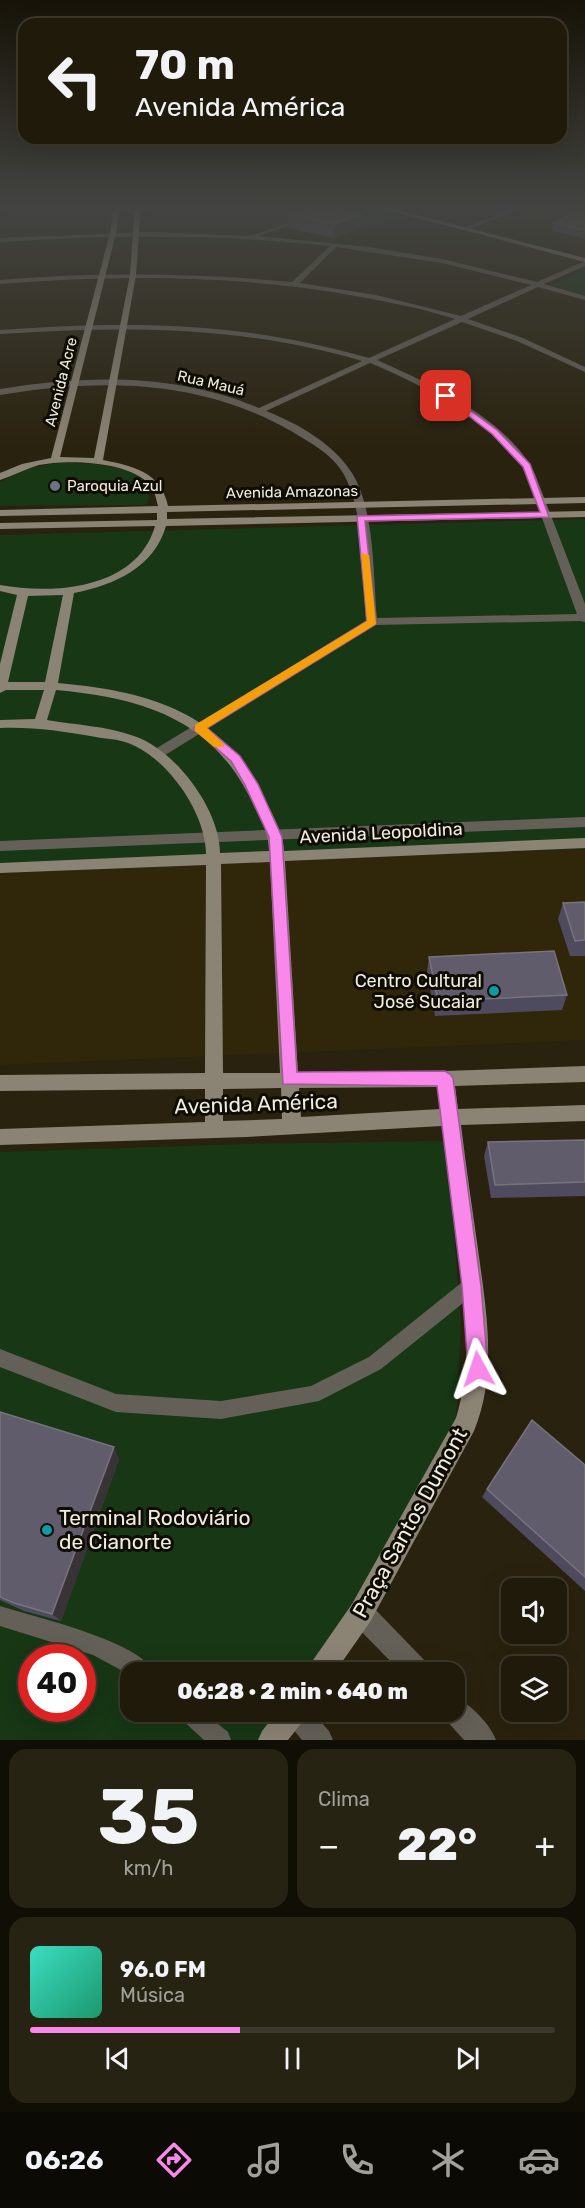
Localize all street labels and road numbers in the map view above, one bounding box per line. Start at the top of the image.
street label: Avenida Acre [41,335,81,429]
street label: Rua Mauá [176,367,246,399]
street label: Avenida Amazonas [226,482,359,502]
street label: Avenida Leopoldina [299,818,463,848]
street label: Avenida América [174,1088,338,1119]
street label: Praça Santos Dumont [347,1423,472,1622]

